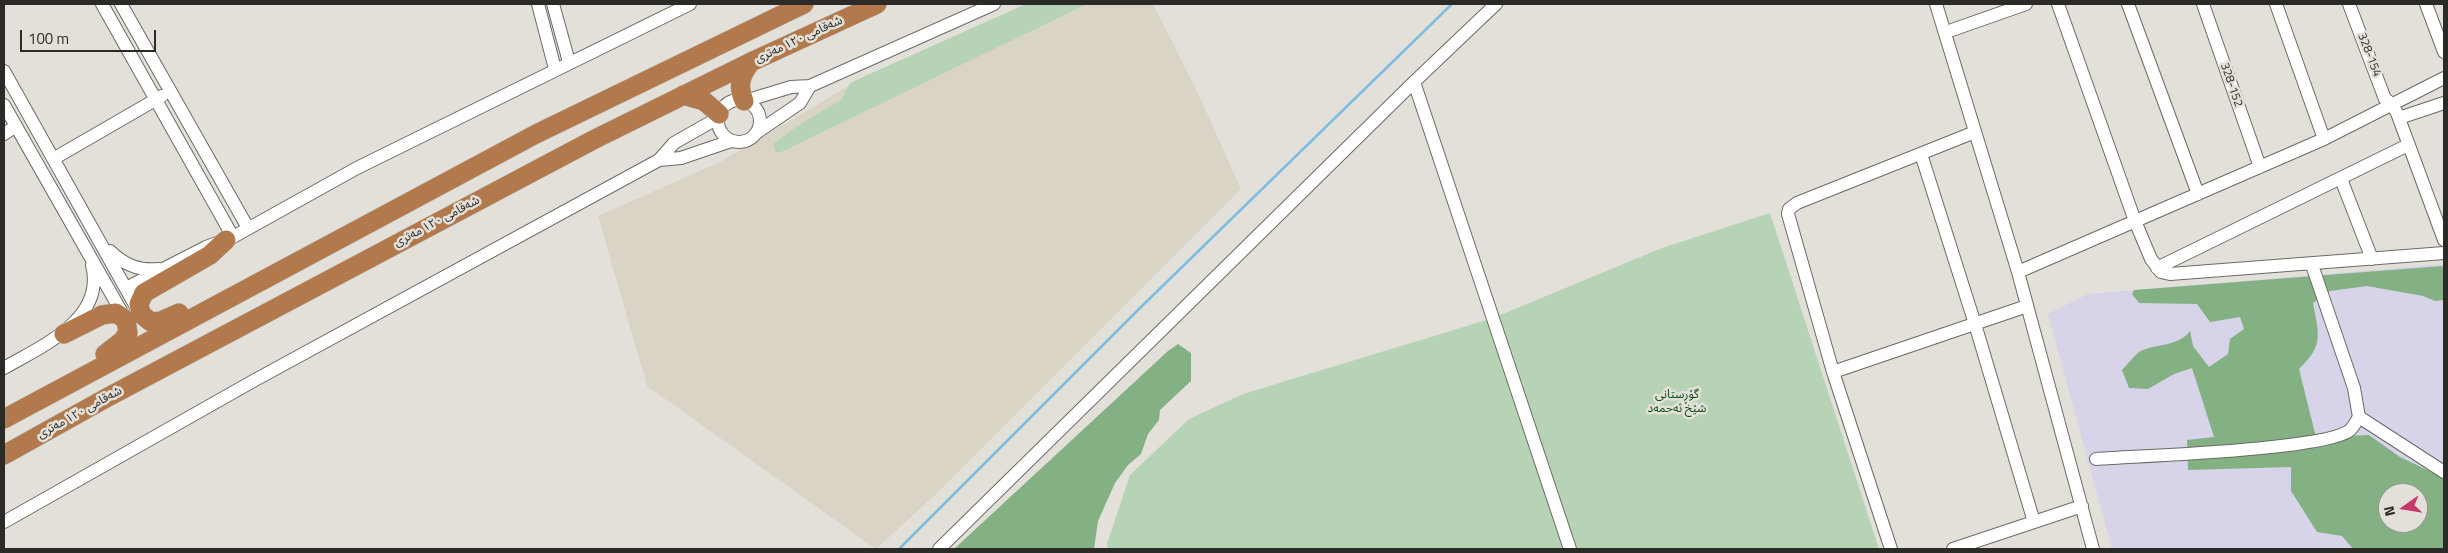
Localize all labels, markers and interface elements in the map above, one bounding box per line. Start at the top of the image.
street label: شەقامی ١٢٠ مەتری [753,13,845,67]
scale bar [22,20,159,52]
text: 100 m [28,27,69,50]
street label: 328-154 [2354,31,2384,79]
street label: 328-152 [2217,61,2245,109]
street label: شەقامی ١٢٠ مەتری [392,193,482,251]
street label: شەقامی ١٢٠ مەتری [35,384,125,442]
park label: گۆڕستانی شێخ ئەحمەد [1648,388,1706,416]
north arrow [2378,483,2428,533]
text: N [2378,504,2400,518]

